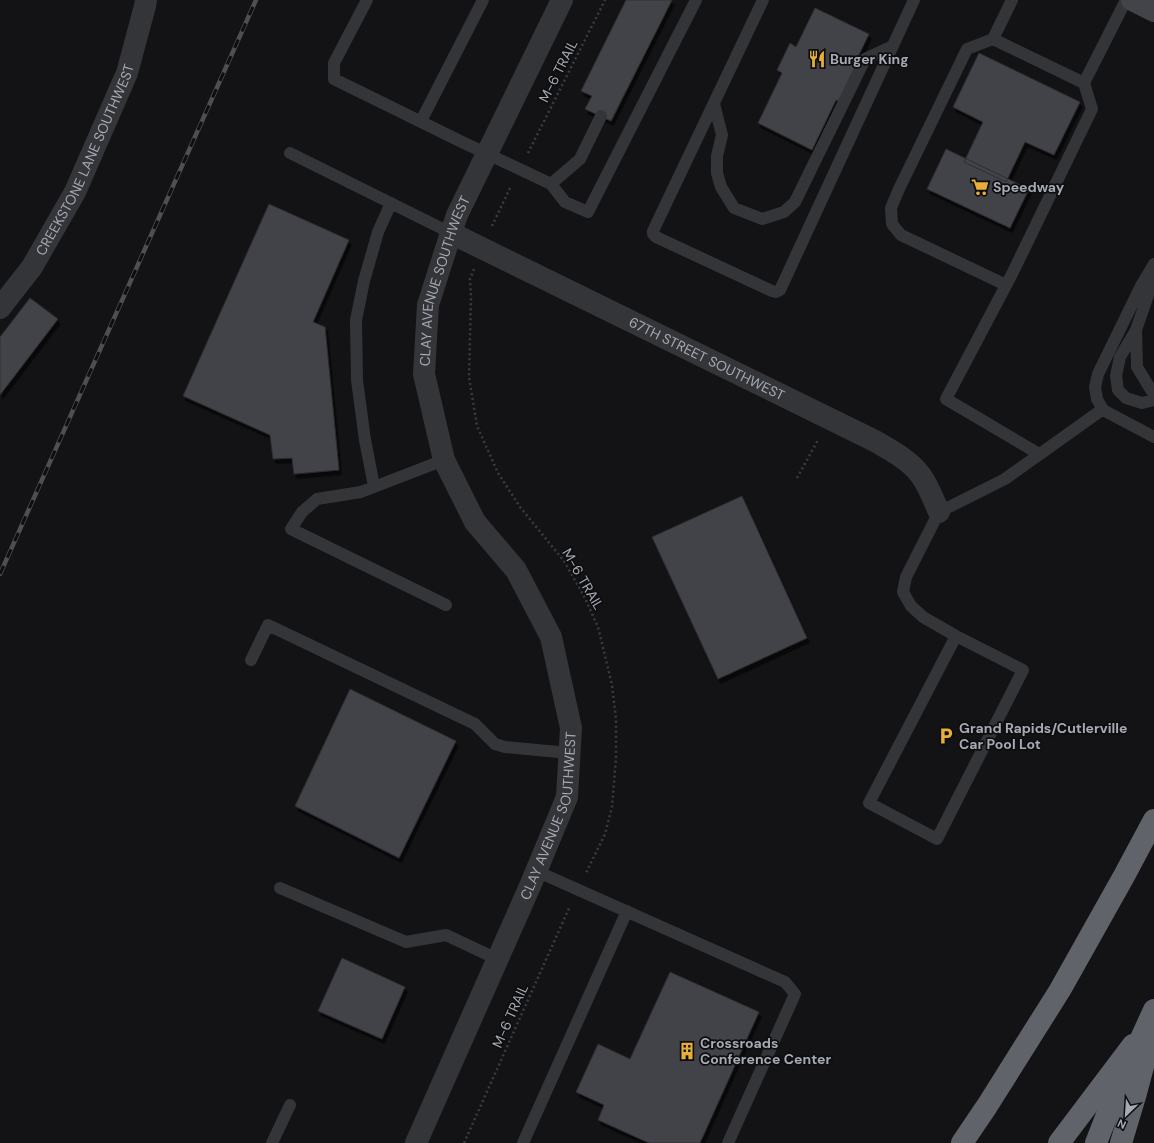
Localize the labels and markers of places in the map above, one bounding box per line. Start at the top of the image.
restaurant icon: Burger King [807,49,827,69]
place label: Burger King [830,50,909,68]
supermarket icon: Speedway [970,177,990,197]
place label: Speedway [993,178,1065,196]
place label: Grand Rapids/Cutlerville Car Pool Lot [959,719,1127,753]
parking icon: Grand Rapids/Cutlerville Car Pool Lot [936,726,956,746]
place label: Crossroads Conference Center [700,1034,831,1068]
building icon: Crossroads Conference Center [677,1041,697,1061]

